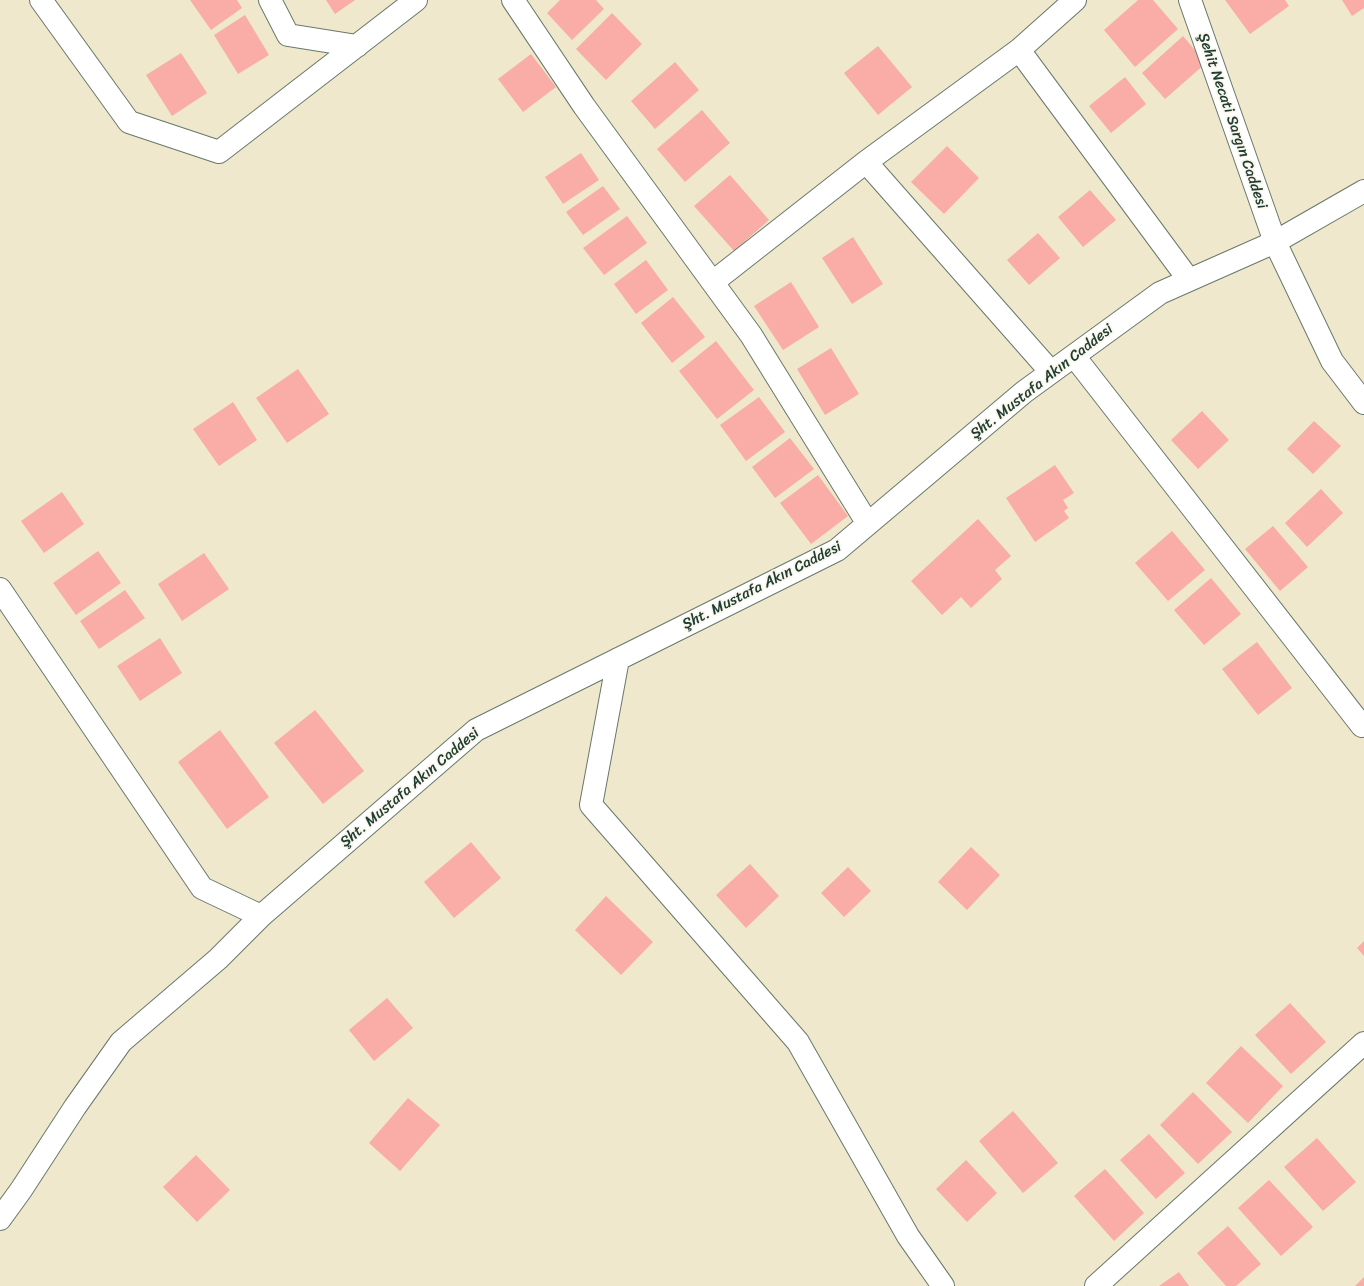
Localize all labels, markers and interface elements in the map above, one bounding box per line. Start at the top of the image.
street label: Şehit Necati Sargın Caddesi [1193,31,1271,211]
street label: Şht. Mustafa Akın Caddesi [967,321,1117,443]
street label: Şht. Mustafa Akın Caddesi [679,538,845,634]
street label: Şht. Mustafa Akın Caddesi [337,725,483,851]

